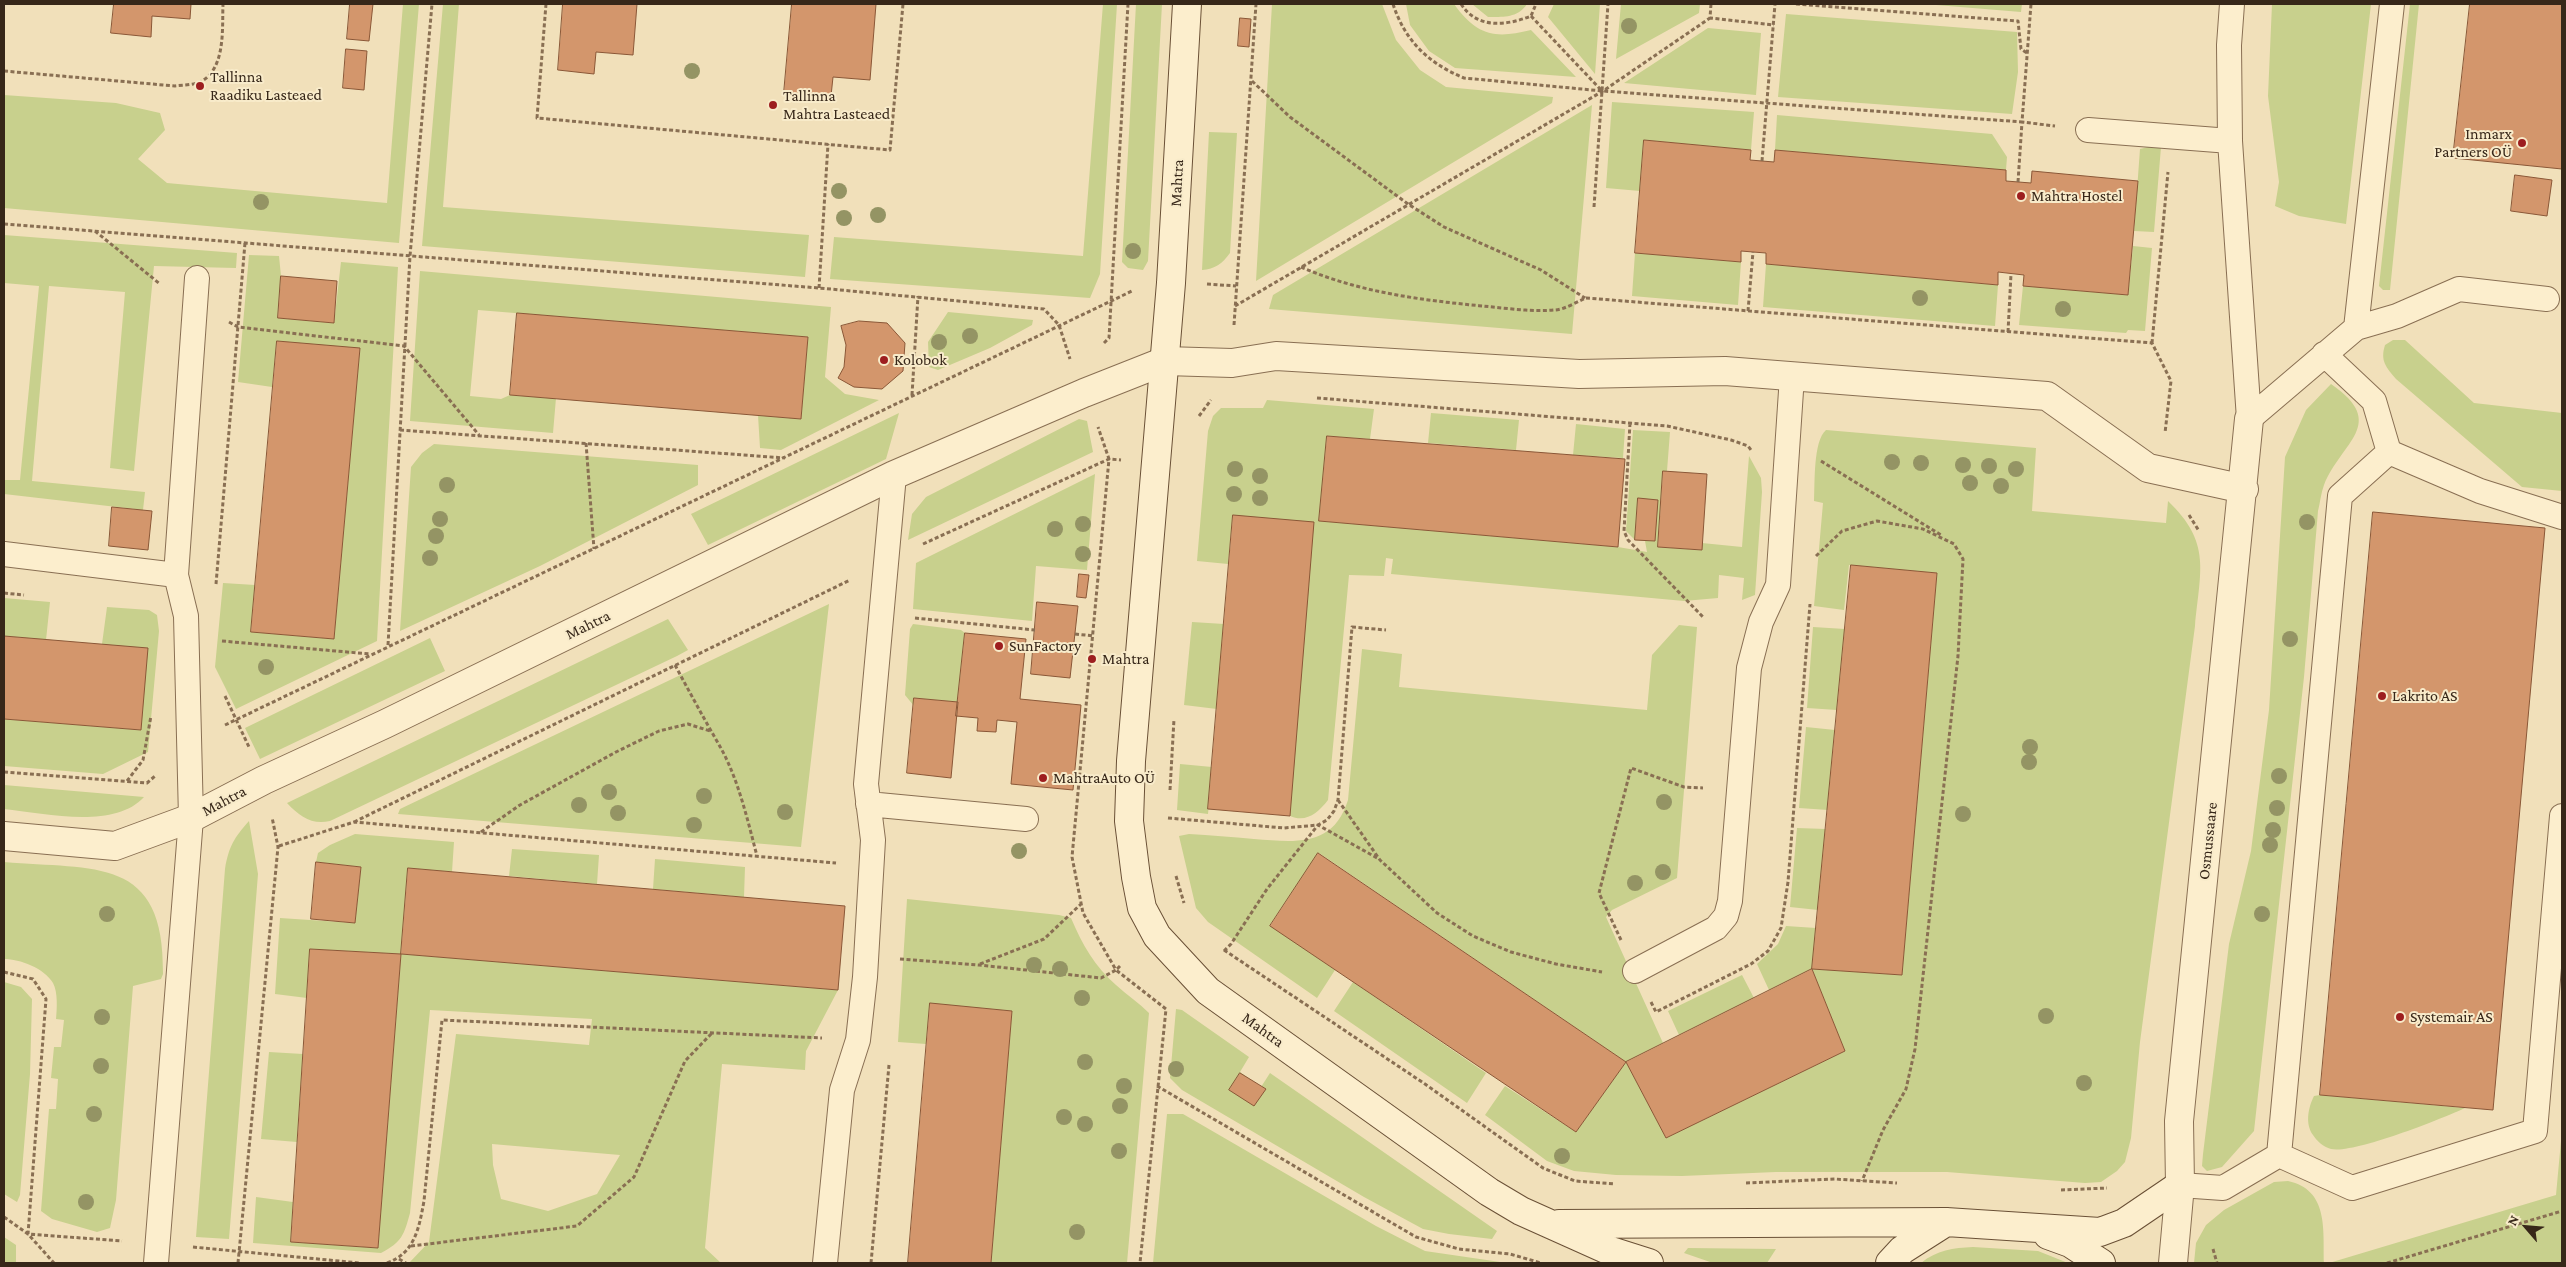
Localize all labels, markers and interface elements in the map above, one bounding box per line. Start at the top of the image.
place label: Tallinna Raadiku Lasteaed [210,67,322,105]
marker: Tallinna Raadiku Lasteaed [194,80,206,92]
place label: Tallinna Mahtra Lasteaed [783,86,890,124]
marker: Tallinna Mahtra Lasteaed [767,99,779,111]
place label: Inmarx Partners OÜ [2434,124,2512,162]
marker: Inmarx Partners OÜ [2516,137,2528,149]
street label: Mahtra [1166,159,1188,207]
place label: Mahtra Hostel [2031,186,2122,206]
marker: Mahtra Hostel [2015,190,2027,202]
place label: Kolobok [894,350,947,370]
marker: Kolobok [878,354,890,366]
street label: Mahtra [563,606,613,644]
place label: SunFactory [1009,636,1081,656]
marker: SunFactory [993,640,1005,652]
place label: Mahtra [1102,649,1149,669]
marker: Mahtra [1086,653,1098,665]
place label: Lakrito AS [2392,686,2458,706]
marker: Lakrito AS [2376,690,2388,702]
place label: MahtraAuto OÜ [1053,768,1155,788]
marker: MahtraAuto OÜ [1037,772,1049,784]
street label: Mahtra [199,781,249,821]
street label: Osmussaare [2194,801,2222,881]
place label: Systemair AS [2410,1007,2493,1027]
street label: Mahtra [1238,1008,1288,1052]
marker: Systemair AS [2394,1011,2406,1023]
north arrow [2501,1202,2551,1252]
text: N [2503,1212,2522,1228]

